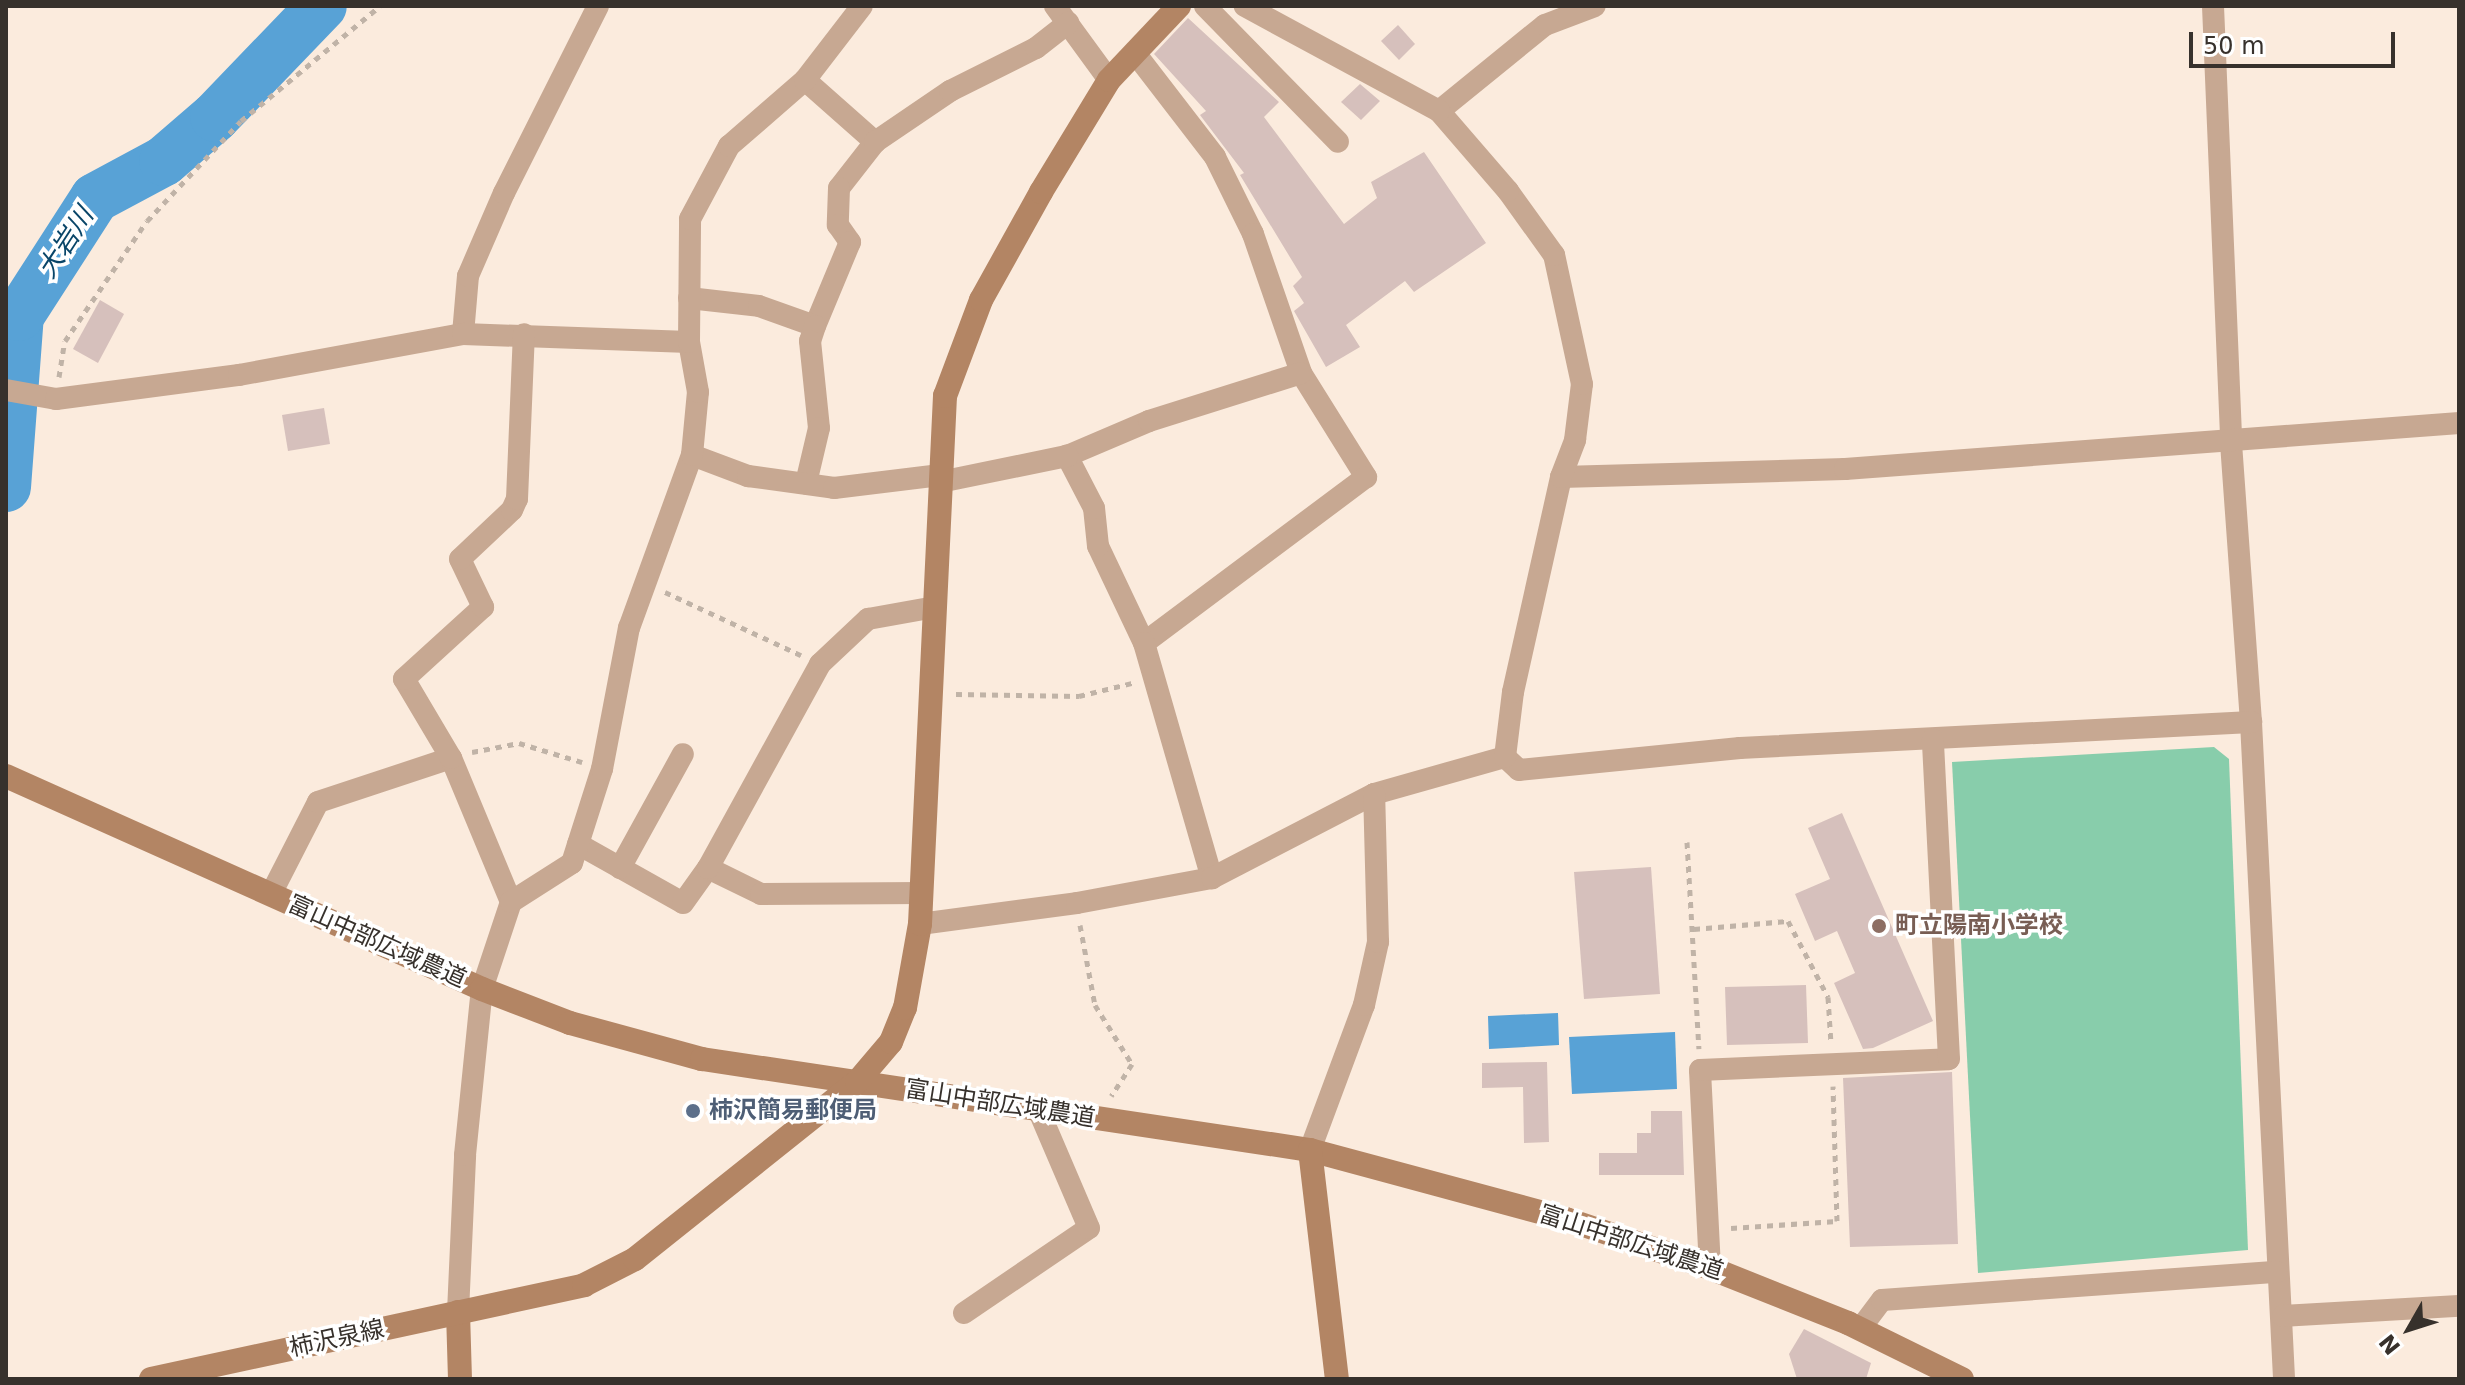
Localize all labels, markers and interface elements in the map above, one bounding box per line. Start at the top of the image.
scale bar [2193,16,2399,66]
text: 50 m [2203,32,2265,60]
water label: 大岩川 [32,202,100,284]
street label: 富山中部広域農道 [283,890,471,994]
place label: 町立陽南小学校 [1895,912,2063,940]
marker: 町立陽南小学校 [1870,917,1888,935]
street label: 富山中部広域農道 [903,1075,1097,1133]
place label: 柿沢簡易郵便局 [709,1097,877,1125]
marker: 柿沢簡易郵便局 [684,1102,702,1120]
street label: 富山中部広域農道 [1535,1200,1727,1286]
north arrow [2369,1289,2449,1369]
street label: 柿沢泉線 [287,1315,387,1363]
text: N [2374,1329,2405,1359]

